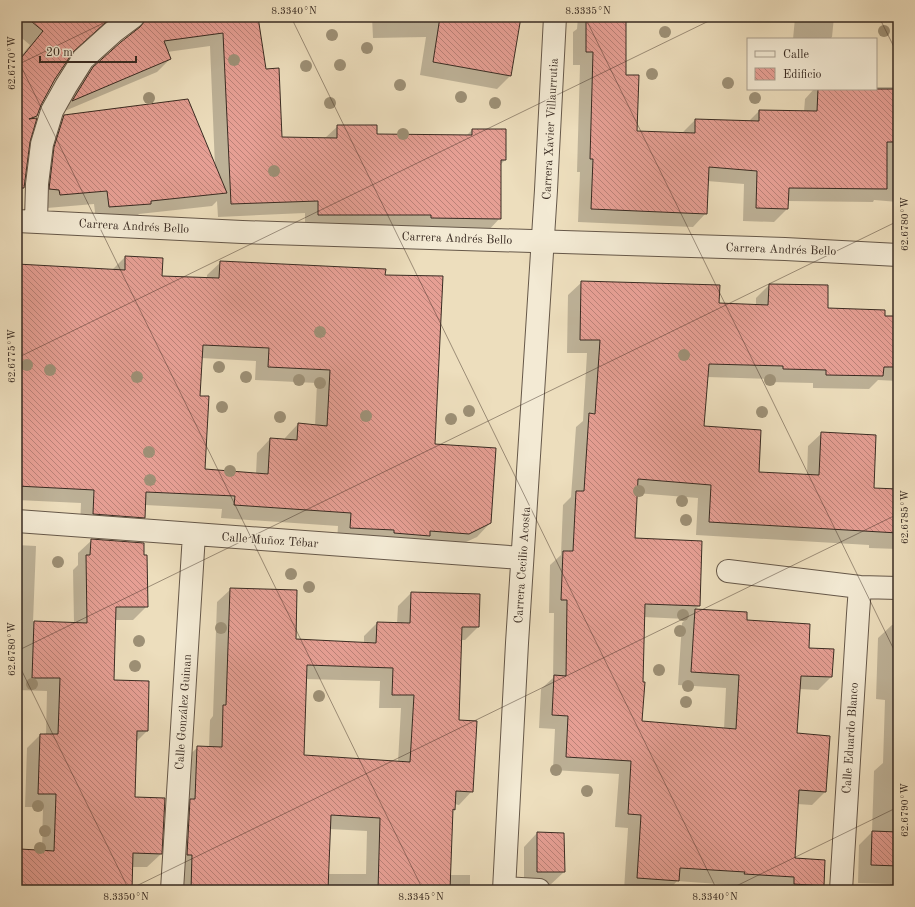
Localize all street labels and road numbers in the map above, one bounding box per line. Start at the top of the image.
street label: Carrera Xavier Villaurrutia [541,58,561,200]
street label: Carrera Andrés Bello [78,218,190,236]
street label: Carrera Andrés Bello [401,231,513,247]
street label: Carrera Andrés Bello [725,242,837,258]
street label: Carrera Cecilio Acosta [513,506,533,624]
street label: Calle Muñoz Tébar [221,532,319,550]
street label: Calle González Guinan [174,653,194,770]
street label: Calle Eduardo Blanco [841,682,861,794]

